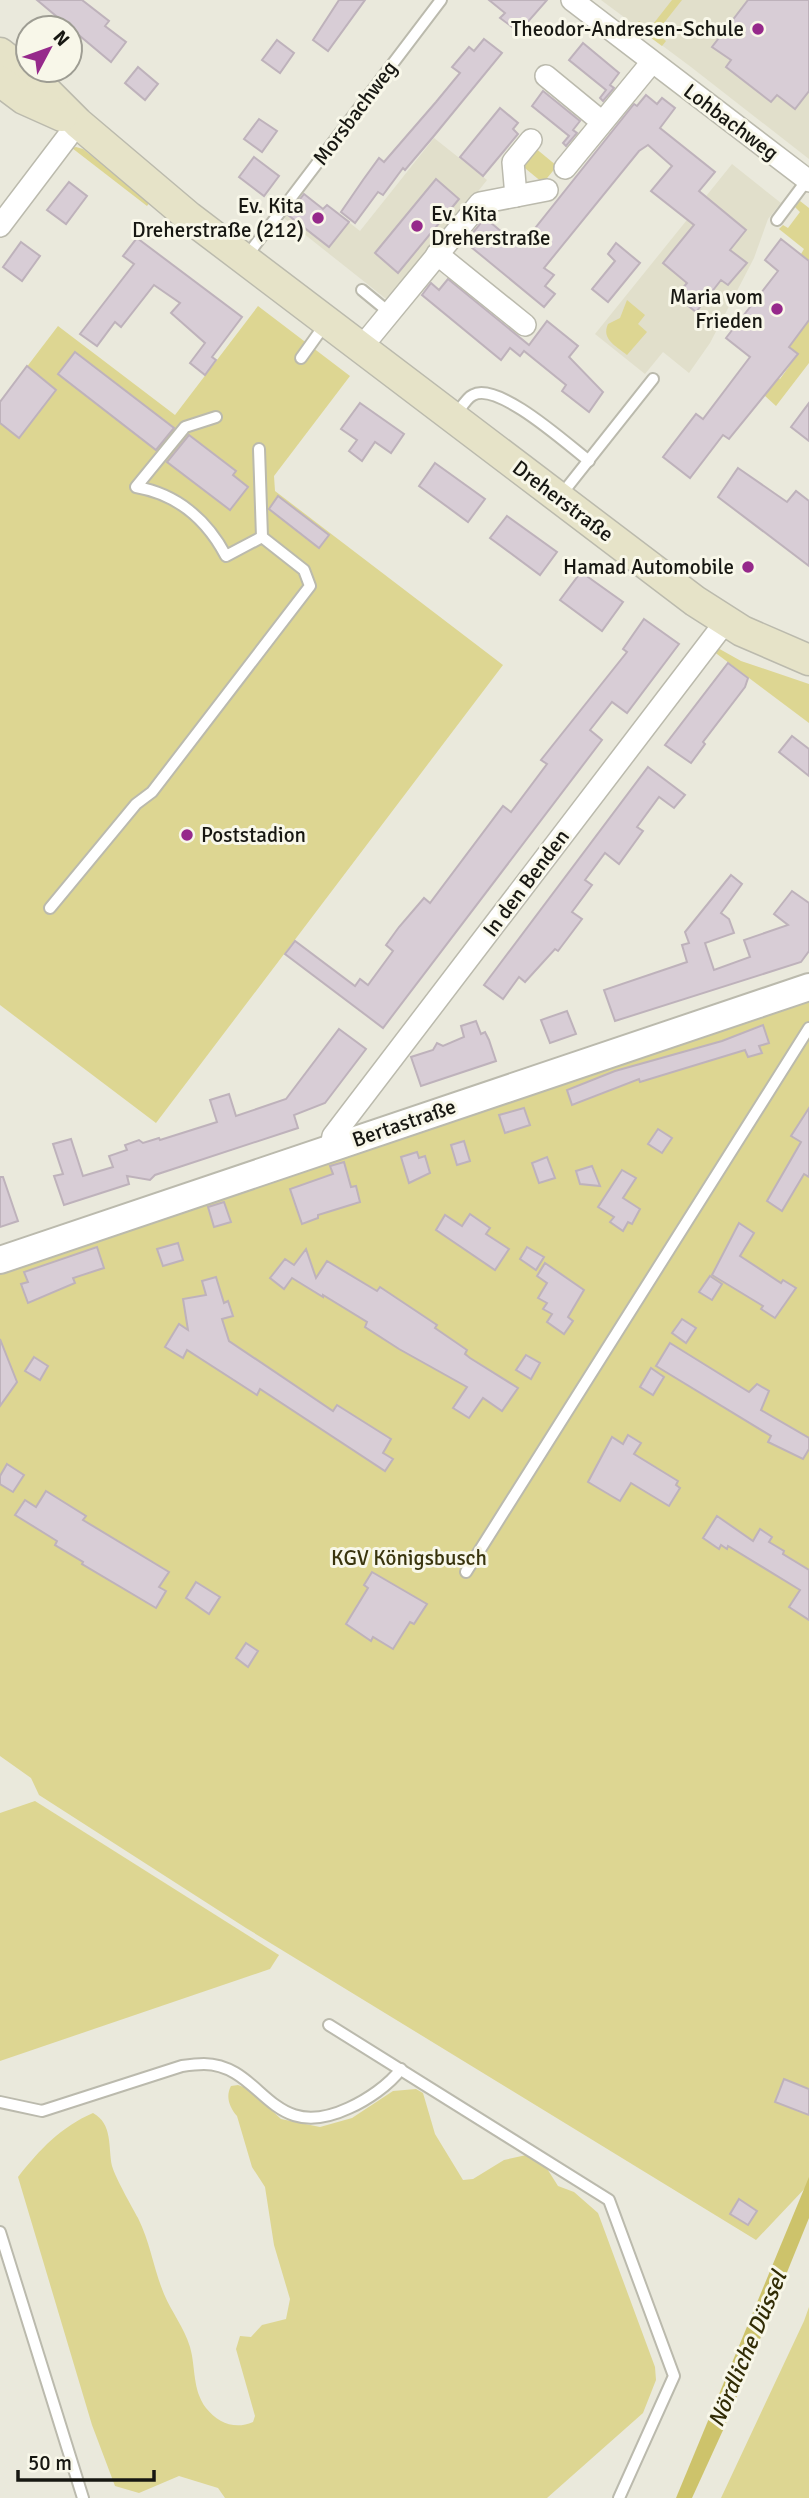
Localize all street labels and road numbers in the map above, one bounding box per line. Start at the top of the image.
street label: Morsbachweg [307,56,403,170]
street label: Lohbachweg [678,78,784,166]
street label: Dreherstraße [507,455,619,547]
street label: In den Benden [477,824,575,942]
street label: Bertastraße [349,1093,459,1153]

